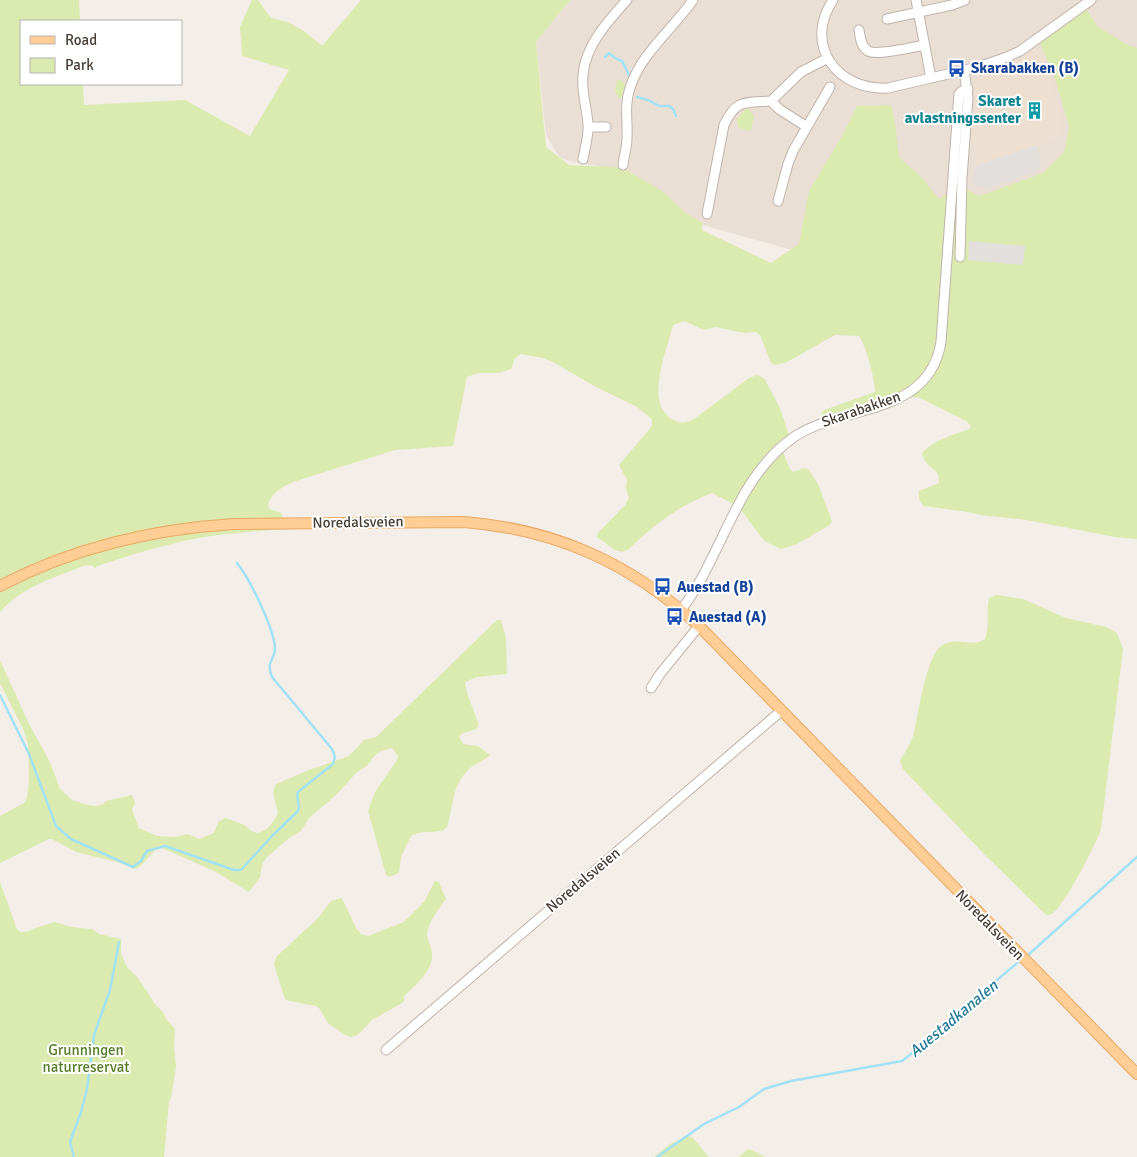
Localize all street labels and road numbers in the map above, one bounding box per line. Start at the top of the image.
street label: Skarabakken [819,387,903,431]
street label: Noredalsveien [312,512,404,532]
street label: Noredalsveien [542,844,624,916]
street label: Noredalsveien [952,886,1028,964]

